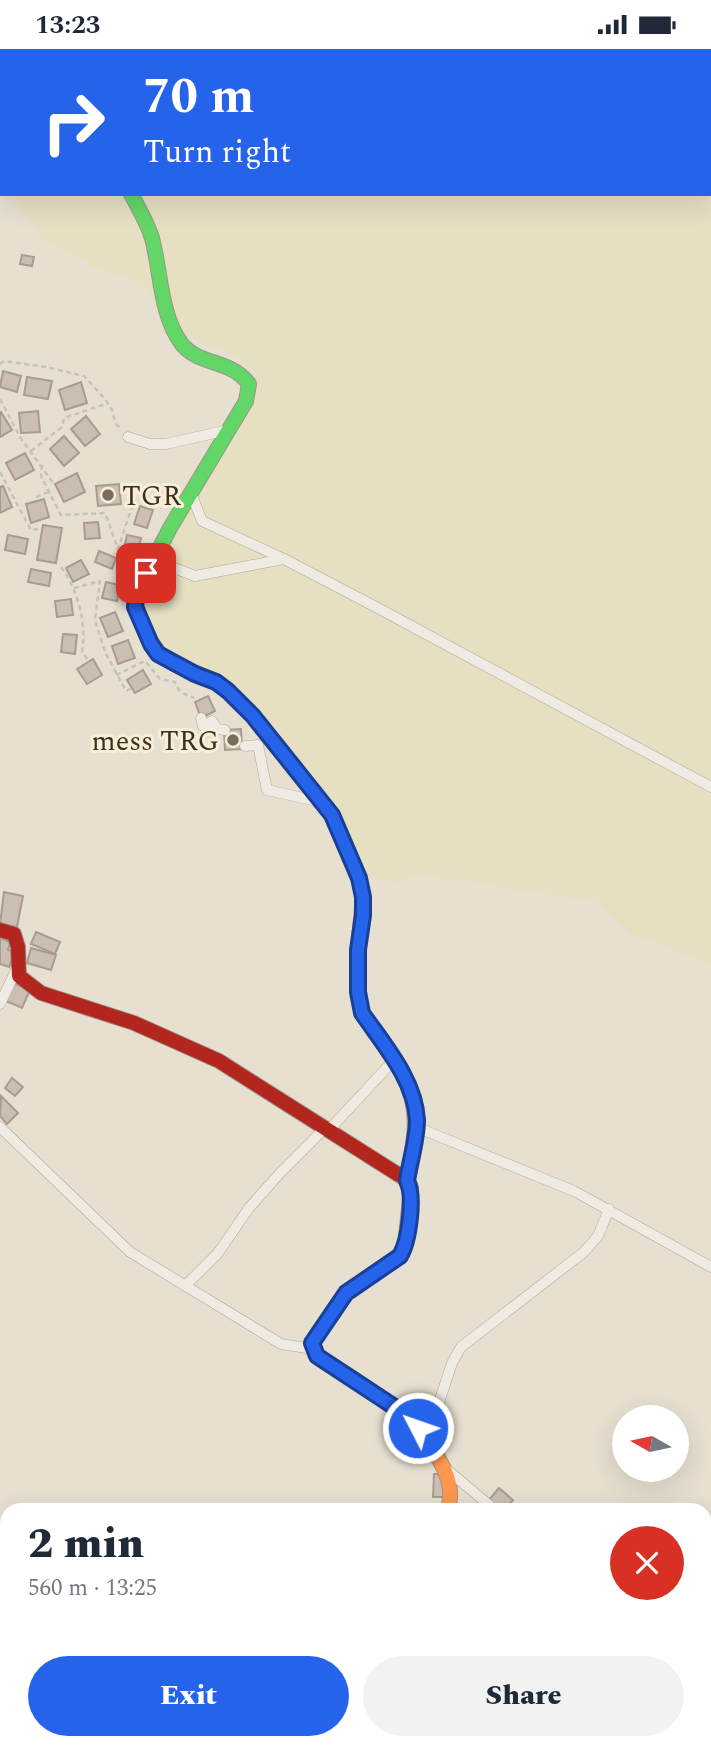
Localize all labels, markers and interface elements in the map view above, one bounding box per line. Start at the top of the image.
text: 13:23 [35,5,100,45]
text: 70 m [143,60,254,135]
icon: right [28,77,119,168]
text: Turn right [143,128,291,177]
place label: TGR [122,475,181,518]
marker: TGR [100,487,116,503]
pin [116,543,176,603]
icon: arrive [127,554,165,592]
place label: mess TRG [92,720,219,763]
marker: mess TRG [225,732,241,748]
position arrow [381,1391,455,1465]
north arrow [612,1405,690,1482]
map controls [612,1405,689,1482]
text: 2 min [28,1513,144,1576]
button: close [610,1526,684,1600]
text: 560 m · 13:25 [28,1571,157,1606]
button: Exit [28,1656,349,1736]
button: Share [363,1656,684,1736]

